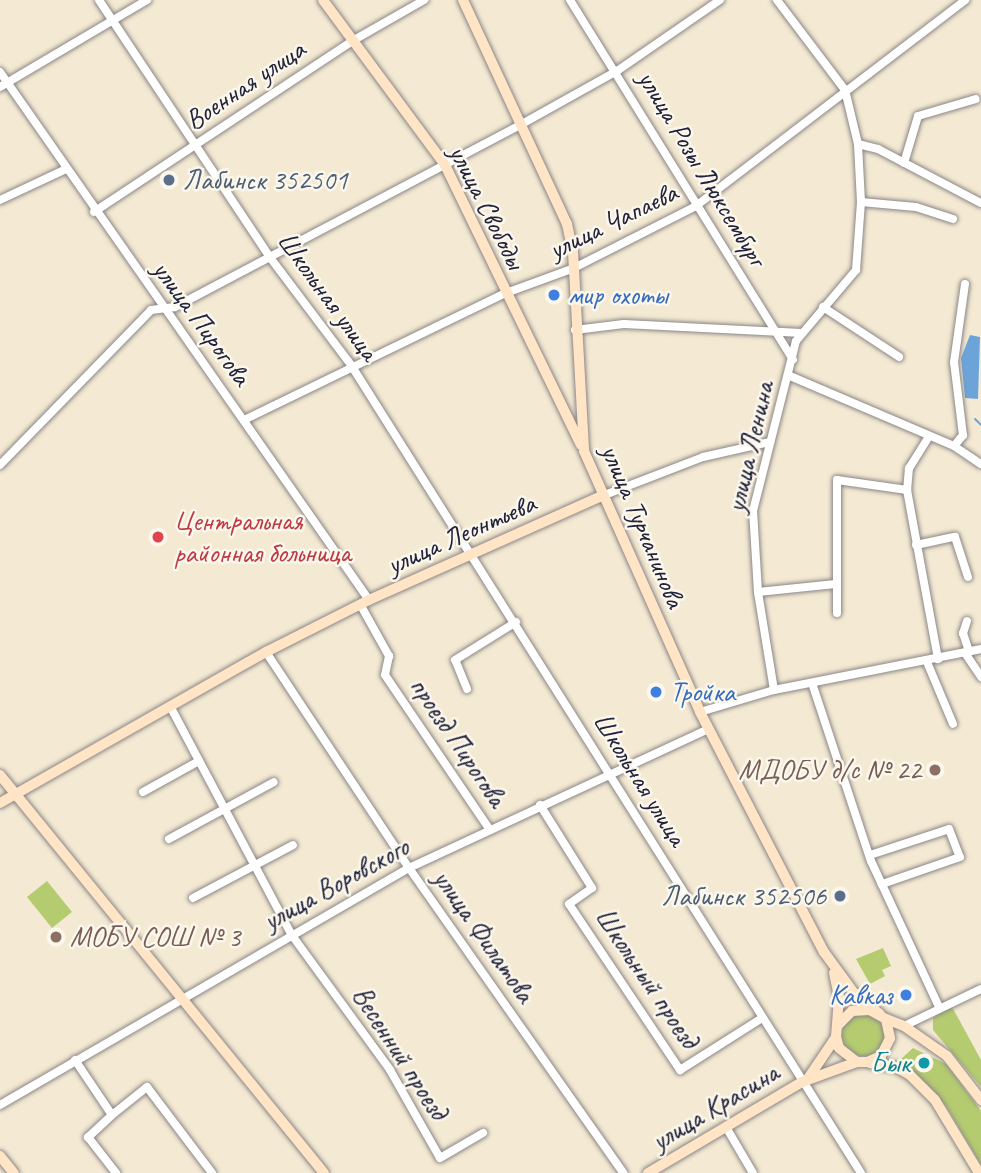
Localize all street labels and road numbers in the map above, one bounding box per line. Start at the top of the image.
street label: Военная улица [178,32,312,138]
street label: улица Розы Люксембург [630,64,774,272]
street label: улица Свободы [442,140,532,274]
street label: улица Чапаева [543,175,683,267]
street label: Школьная улица [270,225,386,367]
street label: улица Пирогова [145,254,259,392]
street label: улица Ленина [719,379,781,515]
street label: улица Турчанинова [593,439,693,613]
street label: улица Леонтьева [380,486,542,582]
street label: проезд Пирогова [402,670,514,814]
street label: Школьная улица [585,706,695,852]
street label: улица Воровского [257,830,415,938]
street label: улица Филатова [425,861,543,1011]
street label: Школьный проезд [588,901,706,1055]
street label: Весенний проезд [345,980,455,1126]
street label: улица Красина [645,1056,785,1158]

